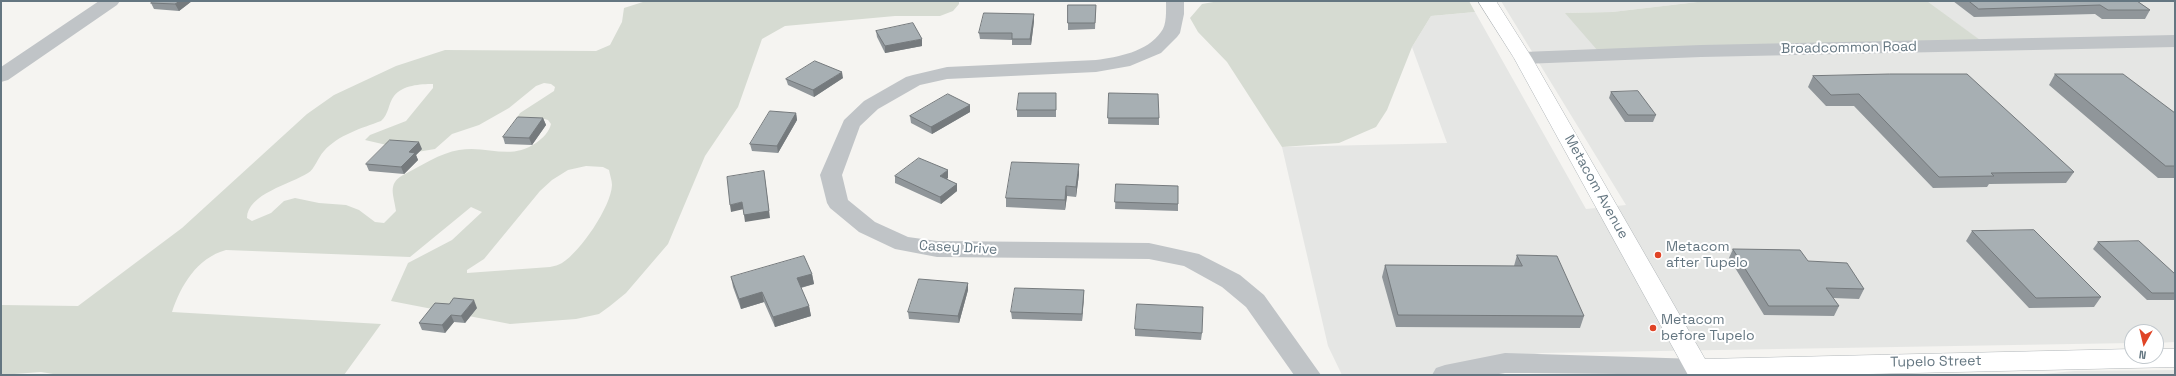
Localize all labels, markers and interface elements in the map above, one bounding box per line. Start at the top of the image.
street label: Broadcommon Road [1781,38,1917,58]
street label: Metacom Avenue [1560,132,1632,242]
street label: Casey Drive [918,238,998,258]
place label: Metacom after Tupelo [1666,239,1748,272]
marker: Metacom after Tupelo [1653,250,1663,260]
place label: Metacom before Tupelo [1661,312,1755,344]
marker: Metacom before Tupelo [1648,323,1658,333]
north arrow [2124,324,2164,364]
text: N [2138,347,2147,362]
street label: Tupelo Street [1890,353,1982,371]

